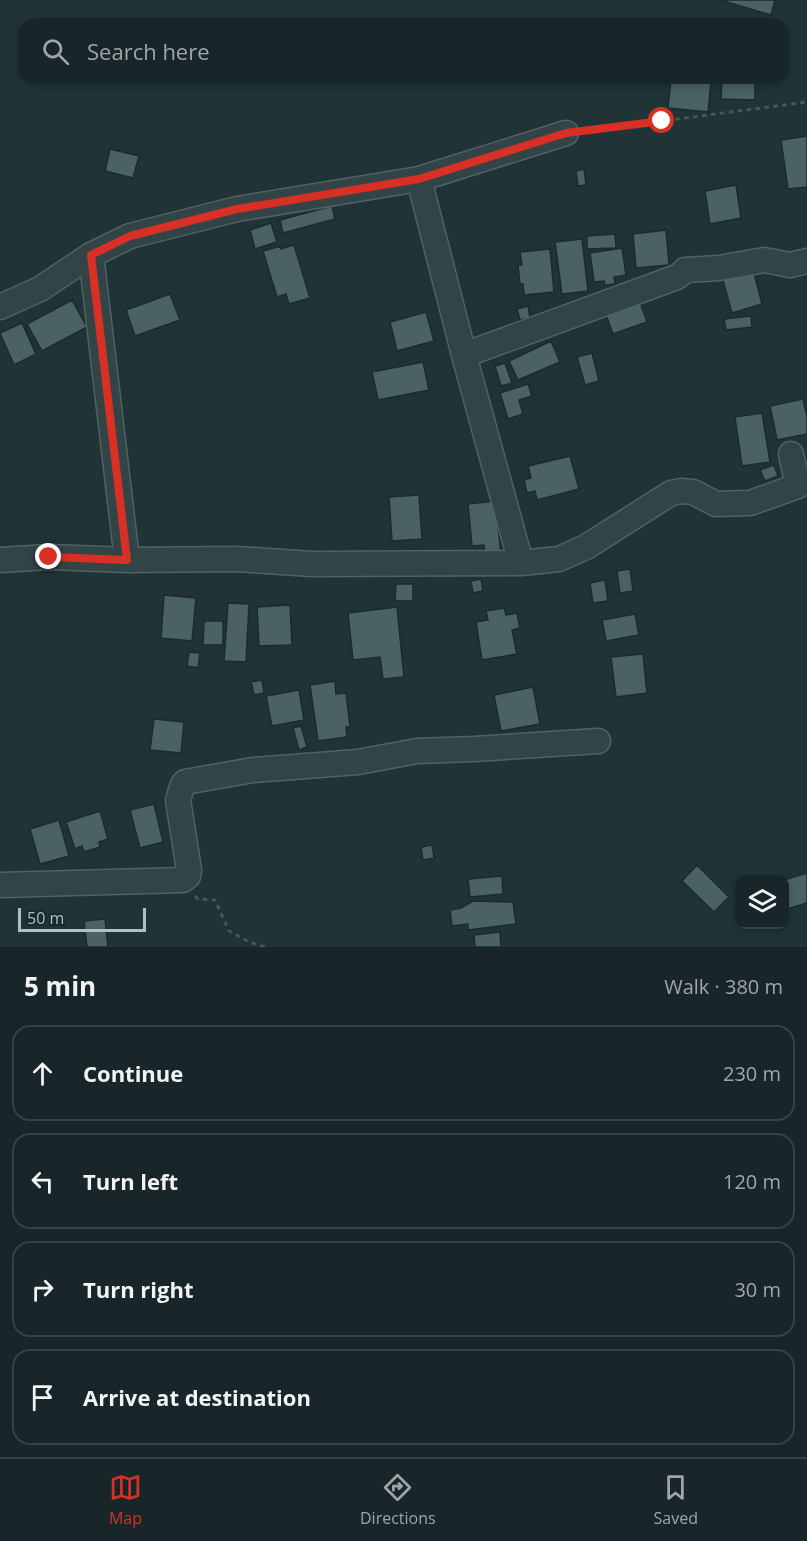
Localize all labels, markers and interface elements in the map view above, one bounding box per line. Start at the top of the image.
search box [18,18,789,84]
icon: search [39,35,72,68]
text: Search here [87,36,210,66]
route start [648,107,674,133]
route end [35,543,61,569]
map controls [735,875,789,929]
button: layers [735,875,789,929]
scale bar [18,905,146,932]
text: 50 m [27,907,64,929]
text: 5 min [24,968,96,1004]
text: Walk · 380 m [664,973,783,1000]
icon: ahead [26,1057,59,1090]
text: Continue [83,1058,183,1088]
text: 230 m [723,1060,781,1087]
icon: left [26,1165,59,1198]
text: Turn left [83,1166,178,1196]
text: 120 m [723,1168,781,1195]
icon: right [26,1273,59,1306]
text: Turn right [83,1274,194,1304]
text: 30 m [734,1276,781,1303]
icon: arrive [26,1381,59,1414]
text: Arrive at destination [83,1382,311,1412]
tab: Map [109,1471,142,1529]
tab: Directions [360,1471,436,1529]
tab: Saved [654,1471,698,1529]

